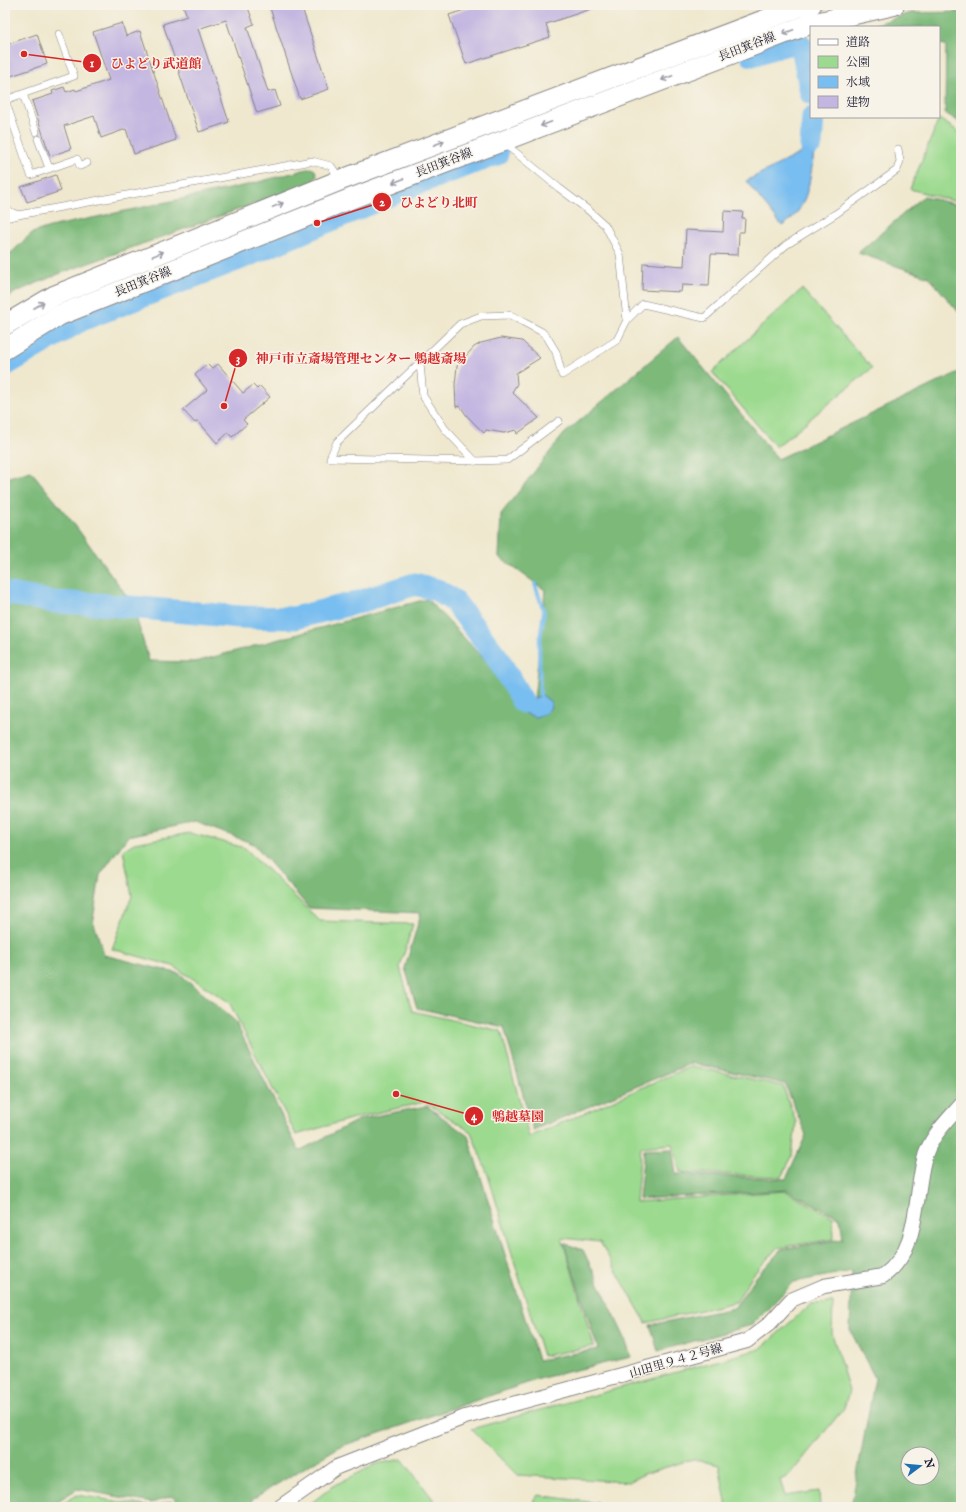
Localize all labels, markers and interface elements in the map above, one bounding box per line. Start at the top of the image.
legend [810,26,940,118]
one-way arrow [783,28,795,36]
street label: 長田箕谷線 [716,29,778,65]
text: 道路 [846,35,870,50]
callout: ひよどり武道館 [82,51,209,76]
text: 公園 [846,55,870,70]
text: 1 [90,56,95,71]
text: ひよどり武道館 [110,56,202,73]
one-way arrow [661,74,673,82]
text: 水域 [846,75,870,90]
text: 建物 [846,95,870,110]
one-way arrow [540,121,552,129]
one-way arrow [432,139,444,147]
street label: 長田箕谷線 [413,145,475,181]
one-way arrow [392,177,404,185]
callout: ひよどり北町 [372,189,486,214]
text: 2 [379,195,385,210]
text: ひよどり北町 [400,195,478,212]
one-way arrow [272,201,284,209]
one-way arrow [151,250,163,257]
street label: 長田箕谷線 [112,264,174,300]
one-way arrow [33,301,45,309]
callout: 神戸市立斎場管理センター 鵯越斎場 [228,346,474,371]
text: 3 [236,351,240,366]
text: 神戸市立斎場管理センター 鵯越斎場 [256,351,466,368]
callout: 鵯越墓園 [464,1104,552,1129]
text: 4 [471,1109,478,1124]
text: 鵯越墓園 [492,1109,544,1126]
street label: 山田里９４２号線 [628,1341,724,1381]
north arrow [900,1446,940,1486]
text: N [920,1456,937,1470]

